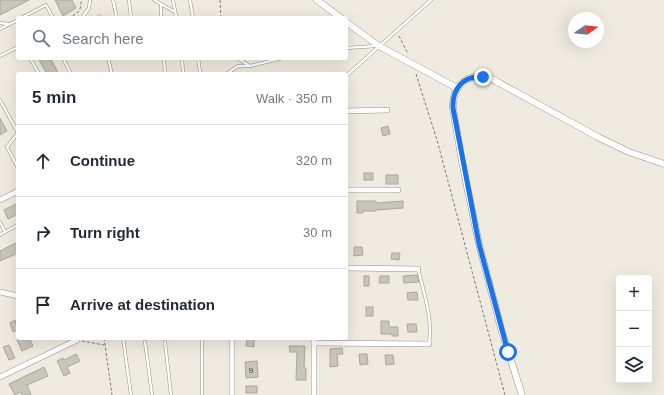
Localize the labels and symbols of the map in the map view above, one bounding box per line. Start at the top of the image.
north arrow [568,12,604,48]
route end [474,68,492,86]
route start [499,343,517,361]
house number: 9 [249,366,254,375]

